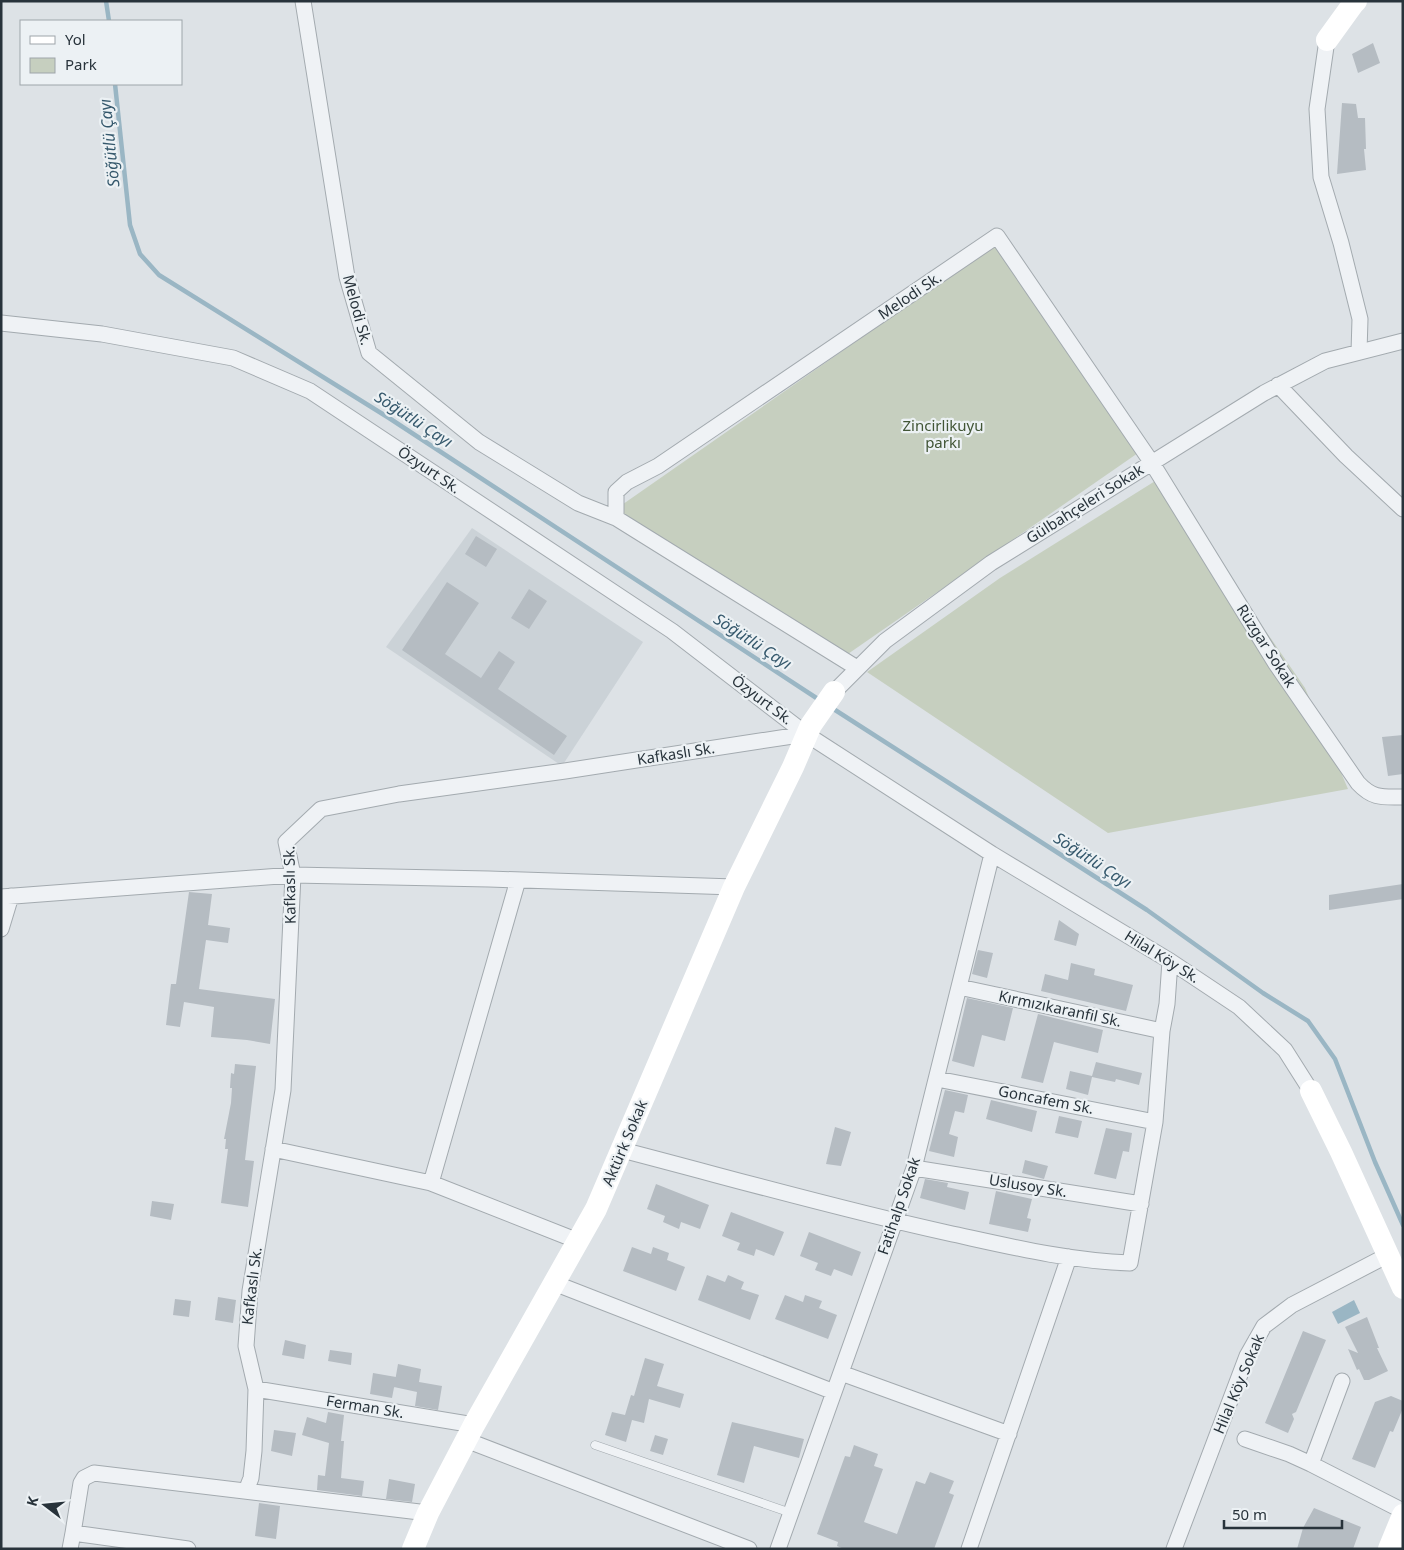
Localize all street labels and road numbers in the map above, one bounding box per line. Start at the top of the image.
street label: Melodi Sk. [874,267,945,324]
street label: Melodi Sk. [339,272,377,347]
street label: Özyurt Sk. [394,441,465,497]
street label: Gülbahçeleri Sokak [1022,459,1147,547]
street label: Rüzgar Sokak [1233,600,1301,691]
street label: Özyurt Sk. [728,670,797,729]
street label: Kafkaslı Sk. [636,737,716,769]
street label: Kafkaslı Sk. [278,846,300,924]
street label: Hilal Köy Sk. [1121,925,1204,987]
street label: Kırmızıkaranfil Sk. [997,985,1124,1031]
street label: Goncafem Sk. [997,1080,1096,1118]
street label: Aktürk Sokak [597,1096,651,1189]
street label: Fatihalp Sokak [872,1154,924,1257]
street label: Uslusoy Sk. [988,1169,1069,1201]
street label: Kafkaslı Sk. [236,1246,266,1326]
street label: Hilal Köy Sokak [1208,1331,1268,1436]
street label: Ferman Sk. [325,1390,405,1422]

